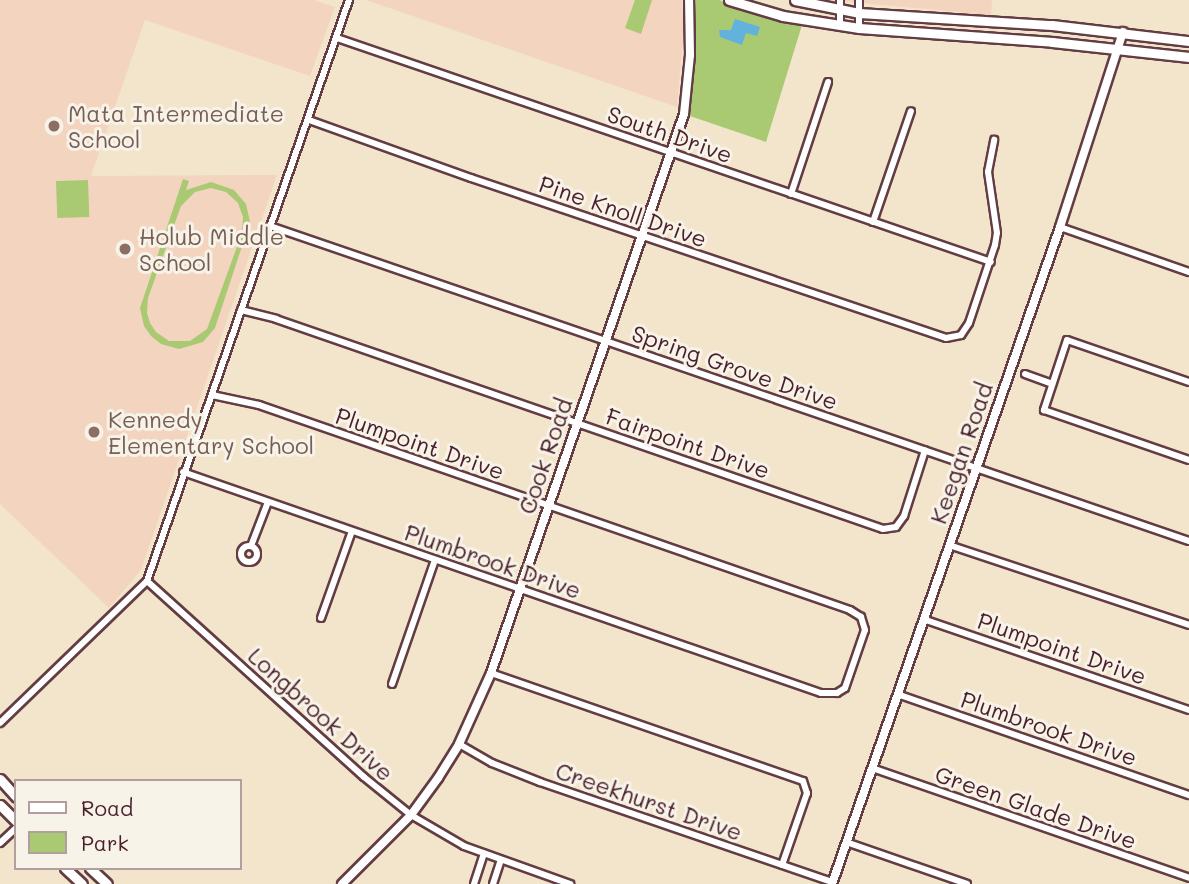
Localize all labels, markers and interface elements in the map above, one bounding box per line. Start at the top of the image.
place label: Mata Intermediate School [68,99,284,153]
street label: South Drive [604,100,736,168]
marker: Mata Intermediate School [46,118,62,134]
street label: Pine Knoll Drive [536,169,710,253]
place label: Holub Middle School [139,222,284,276]
marker: Holub Middle School [117,241,133,257]
street label: Spring Grove Drive [628,319,842,415]
street label: Keegan Road [924,379,998,527]
street label: Cook Road [512,395,578,517]
street label: Plumpoint Drive [332,401,508,485]
street label: Fairpoint Drive [602,402,774,484]
place label: Kennedy Elementary School [108,405,314,459]
marker: Kennedy Elementary School [86,424,102,440]
street label: Plumbrook Drive [401,518,585,604]
street label: Plumpoint Drive [974,606,1150,690]
street label: Longbrook Drive [243,642,399,786]
street label: Plumbrook Drive [957,685,1141,771]
street label: Creekhurst Drive [552,756,746,846]
street label: Green Glade Drive [932,760,1140,854]
legend [14,779,242,870]
text: Road [81,794,133,821]
text: Park [81,829,129,856]

